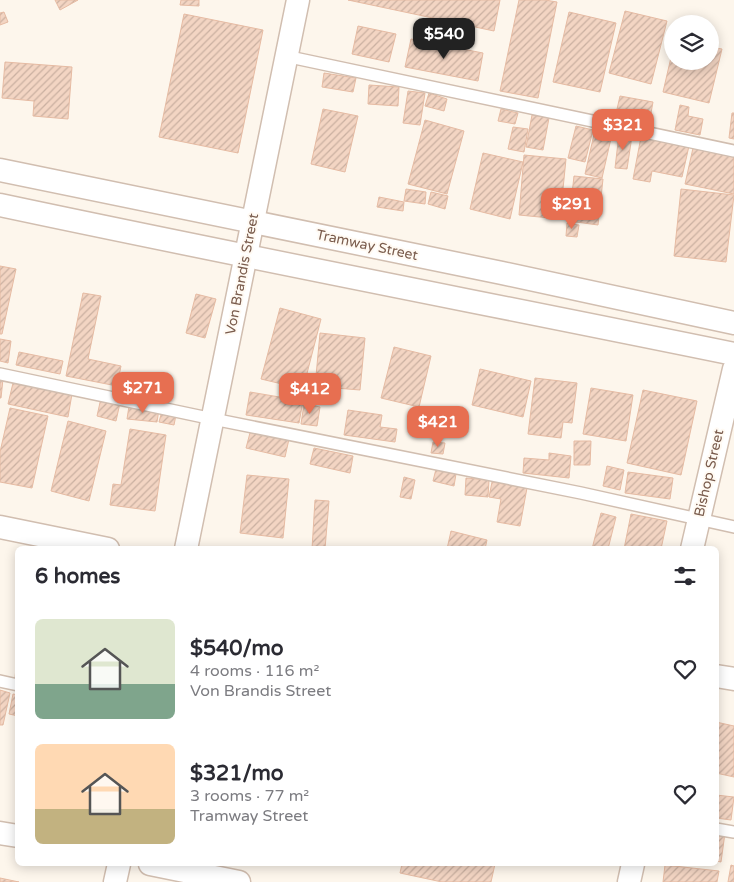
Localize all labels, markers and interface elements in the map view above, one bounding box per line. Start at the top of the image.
map controls [664,15,719,70]
button: layers [664,15,719,70]
pin: $540 [414,18,474,60]
text: $540 [424,24,464,44]
pin: $321 [593,108,653,151]
text: $321 [603,115,643,135]
pin: $291 [542,188,602,230]
text: $291 [552,194,592,214]
street label: Von Brandis Street [222,211,262,336]
street label: Tramway Street [315,226,420,264]
pin: $271 [113,372,173,414]
pin: $412 [280,372,340,415]
text: $271 [123,378,163,398]
text: $412 [290,379,330,399]
pin: $421 [408,406,468,448]
text: $421 [418,412,458,432]
street label: Bishop Street [691,427,727,518]
icon: filters [671,562,699,590]
text: 6 homes [35,564,120,589]
text: $540/mo [190,636,284,661]
icon: home [75,639,135,699]
icon: heart [671,655,699,683]
text: 4 rooms · 116 m² [190,661,319,681]
text: Von Brandis Street [190,681,331,701]
text: $321/mo [190,761,284,786]
icon: home [75,764,135,824]
icon: heart [671,780,699,808]
text: 3 rooms · 77 m² [190,786,309,806]
text: Tramway Street [190,806,308,826]

